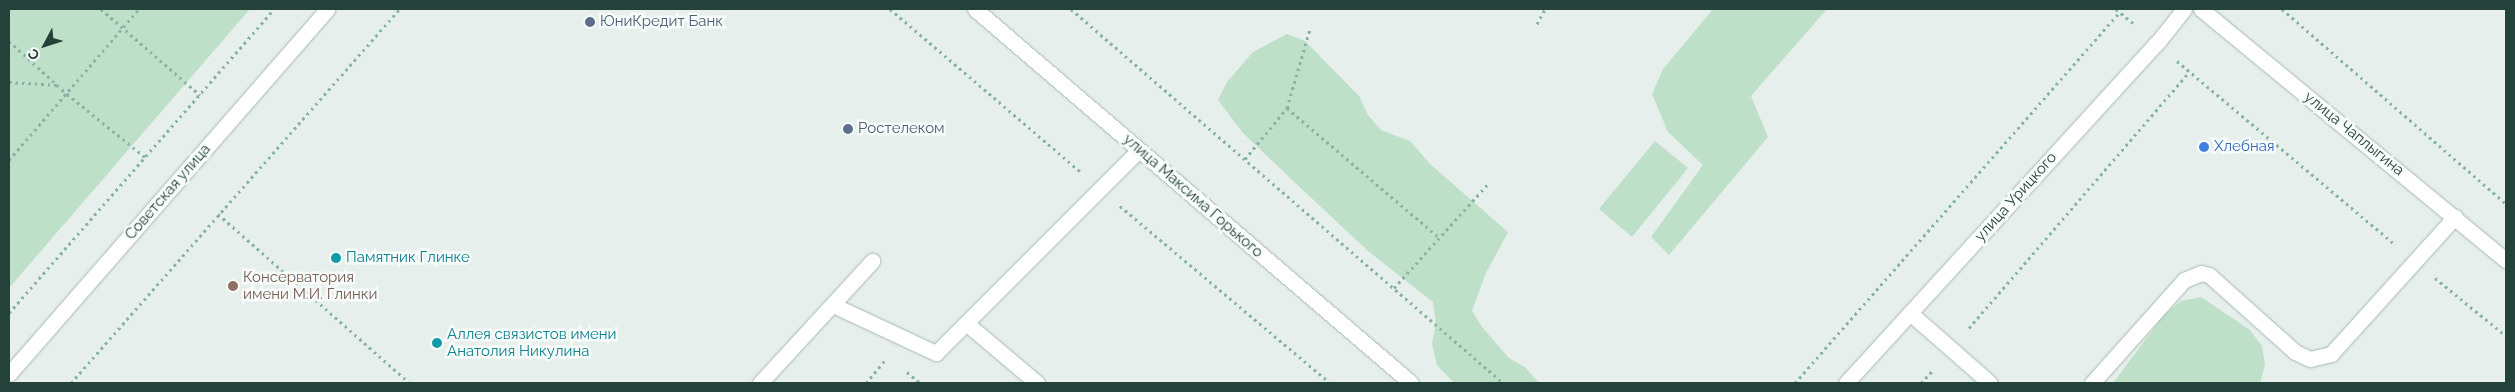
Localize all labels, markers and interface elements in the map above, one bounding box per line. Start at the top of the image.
place label: ЮниКредит Банк [600,13,723,31]
marker: ЮниКредит Банк [584,16,596,28]
north arrow [20,20,70,70]
text: С [24,46,43,63]
street label: улица Чаплыгина [2300,88,2408,180]
place label: Ростелеком [858,120,945,138]
marker: Ростелеком [842,123,854,135]
street label: улица Максима Горького [1119,130,1267,262]
place label: Хлебная [2214,138,2275,156]
street label: Советская улица [121,140,215,244]
marker: Хлебная [2198,141,2210,153]
street label: улица Урицкого [1971,149,2061,245]
place label: Памятник Глинке [346,249,470,267]
marker: Памятник Глинке [330,252,342,264]
place label: Консерватория имени М.И. Глинки [243,268,377,303]
marker: Консерватория имени М.И. Глинки [227,280,239,292]
place label: Аллея связистов имени Анатолия Никулина [447,325,616,360]
marker: Аллея связистов имени Анатолия Никулина [431,337,443,349]

